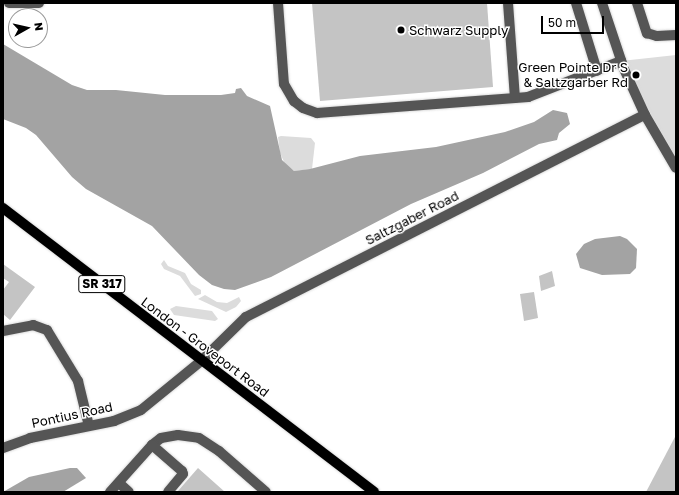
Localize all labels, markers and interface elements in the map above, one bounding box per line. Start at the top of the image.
north arrow [8,8,48,48]
scale bar [543,8,606,34]
text: 50 m [548,15,576,30]
text: N [32,21,46,31]
place label: Schwarz Supply [409,22,508,38]
marker: Schwarz Supply [396,25,406,35]
place label: Green Pointe Dr S & Saltzgarber Rd [518,60,628,91]
marker: Green Pointe Dr S & Saltzgarber Rd [631,70,641,80]
street label: Saltzgaber Road [363,188,461,248]
road number: SR 317 [78,274,126,294]
street label: London - Groveport Road [138,294,272,400]
street label: Pontius Road [30,399,114,431]

